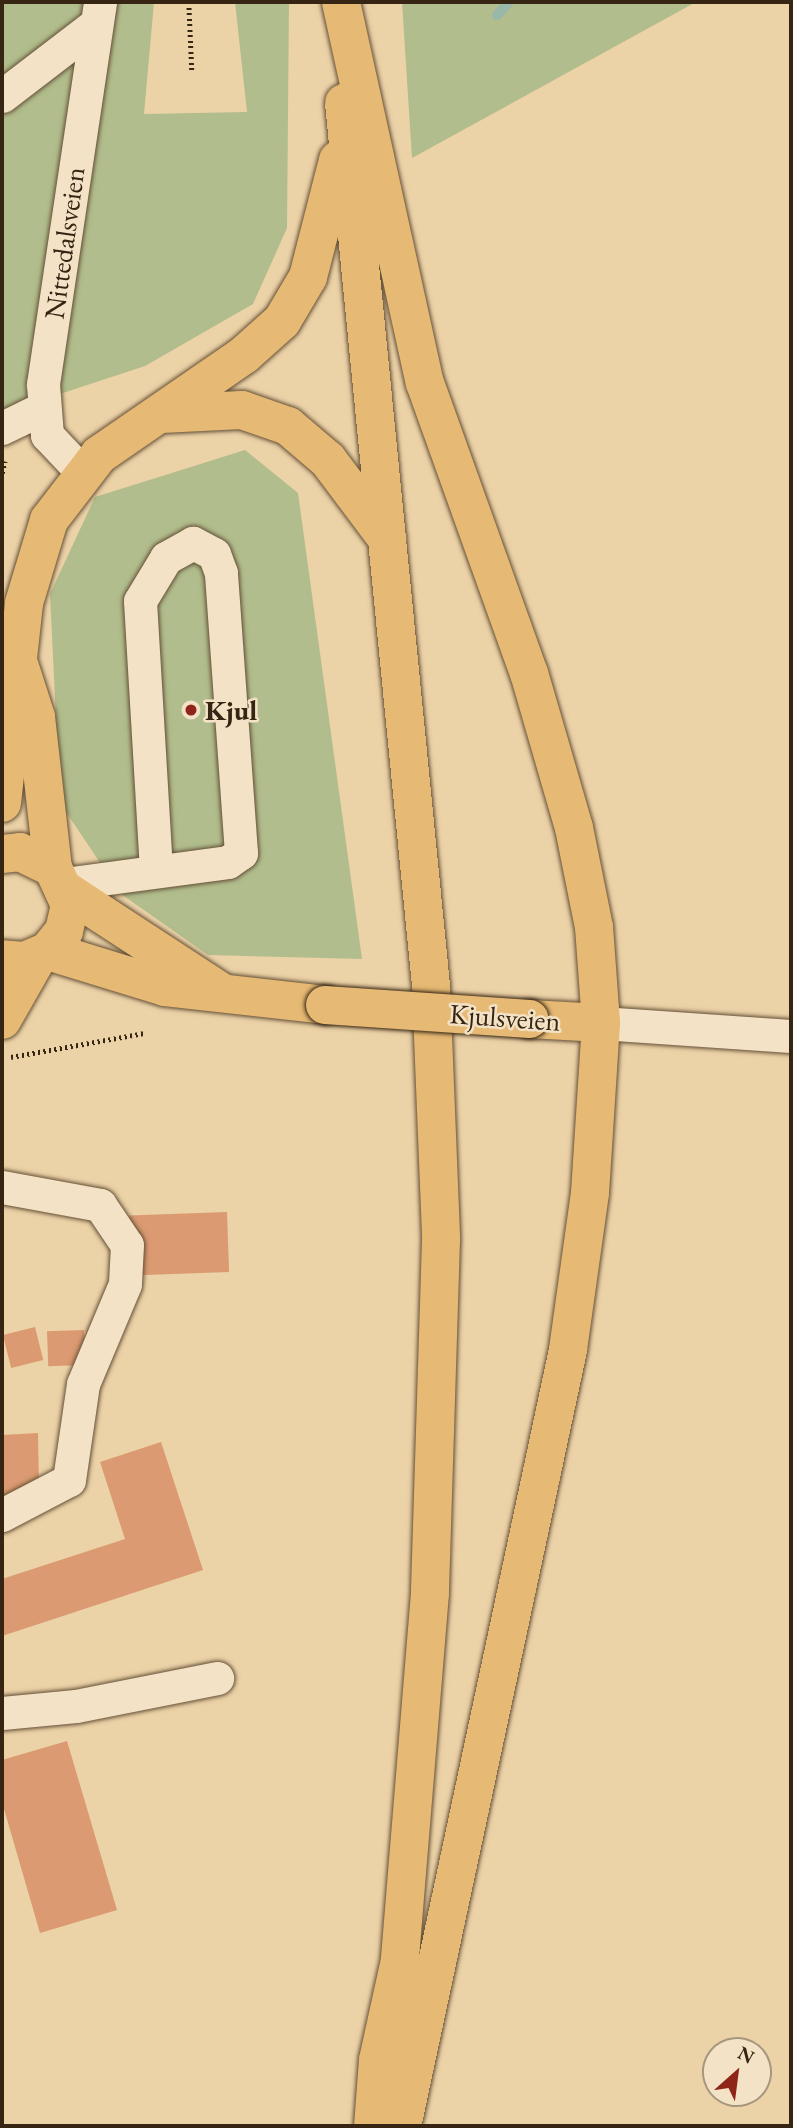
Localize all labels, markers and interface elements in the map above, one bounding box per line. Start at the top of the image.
street label: Nittedalsveien [37,165,91,321]
place label: Kjul [205,693,257,727]
marker: Kjul [183,702,199,718]
street label: Kjulsveien [448,996,562,1038]
north arrow [702,2037,772,2107]
text: N [733,2040,759,2069]

